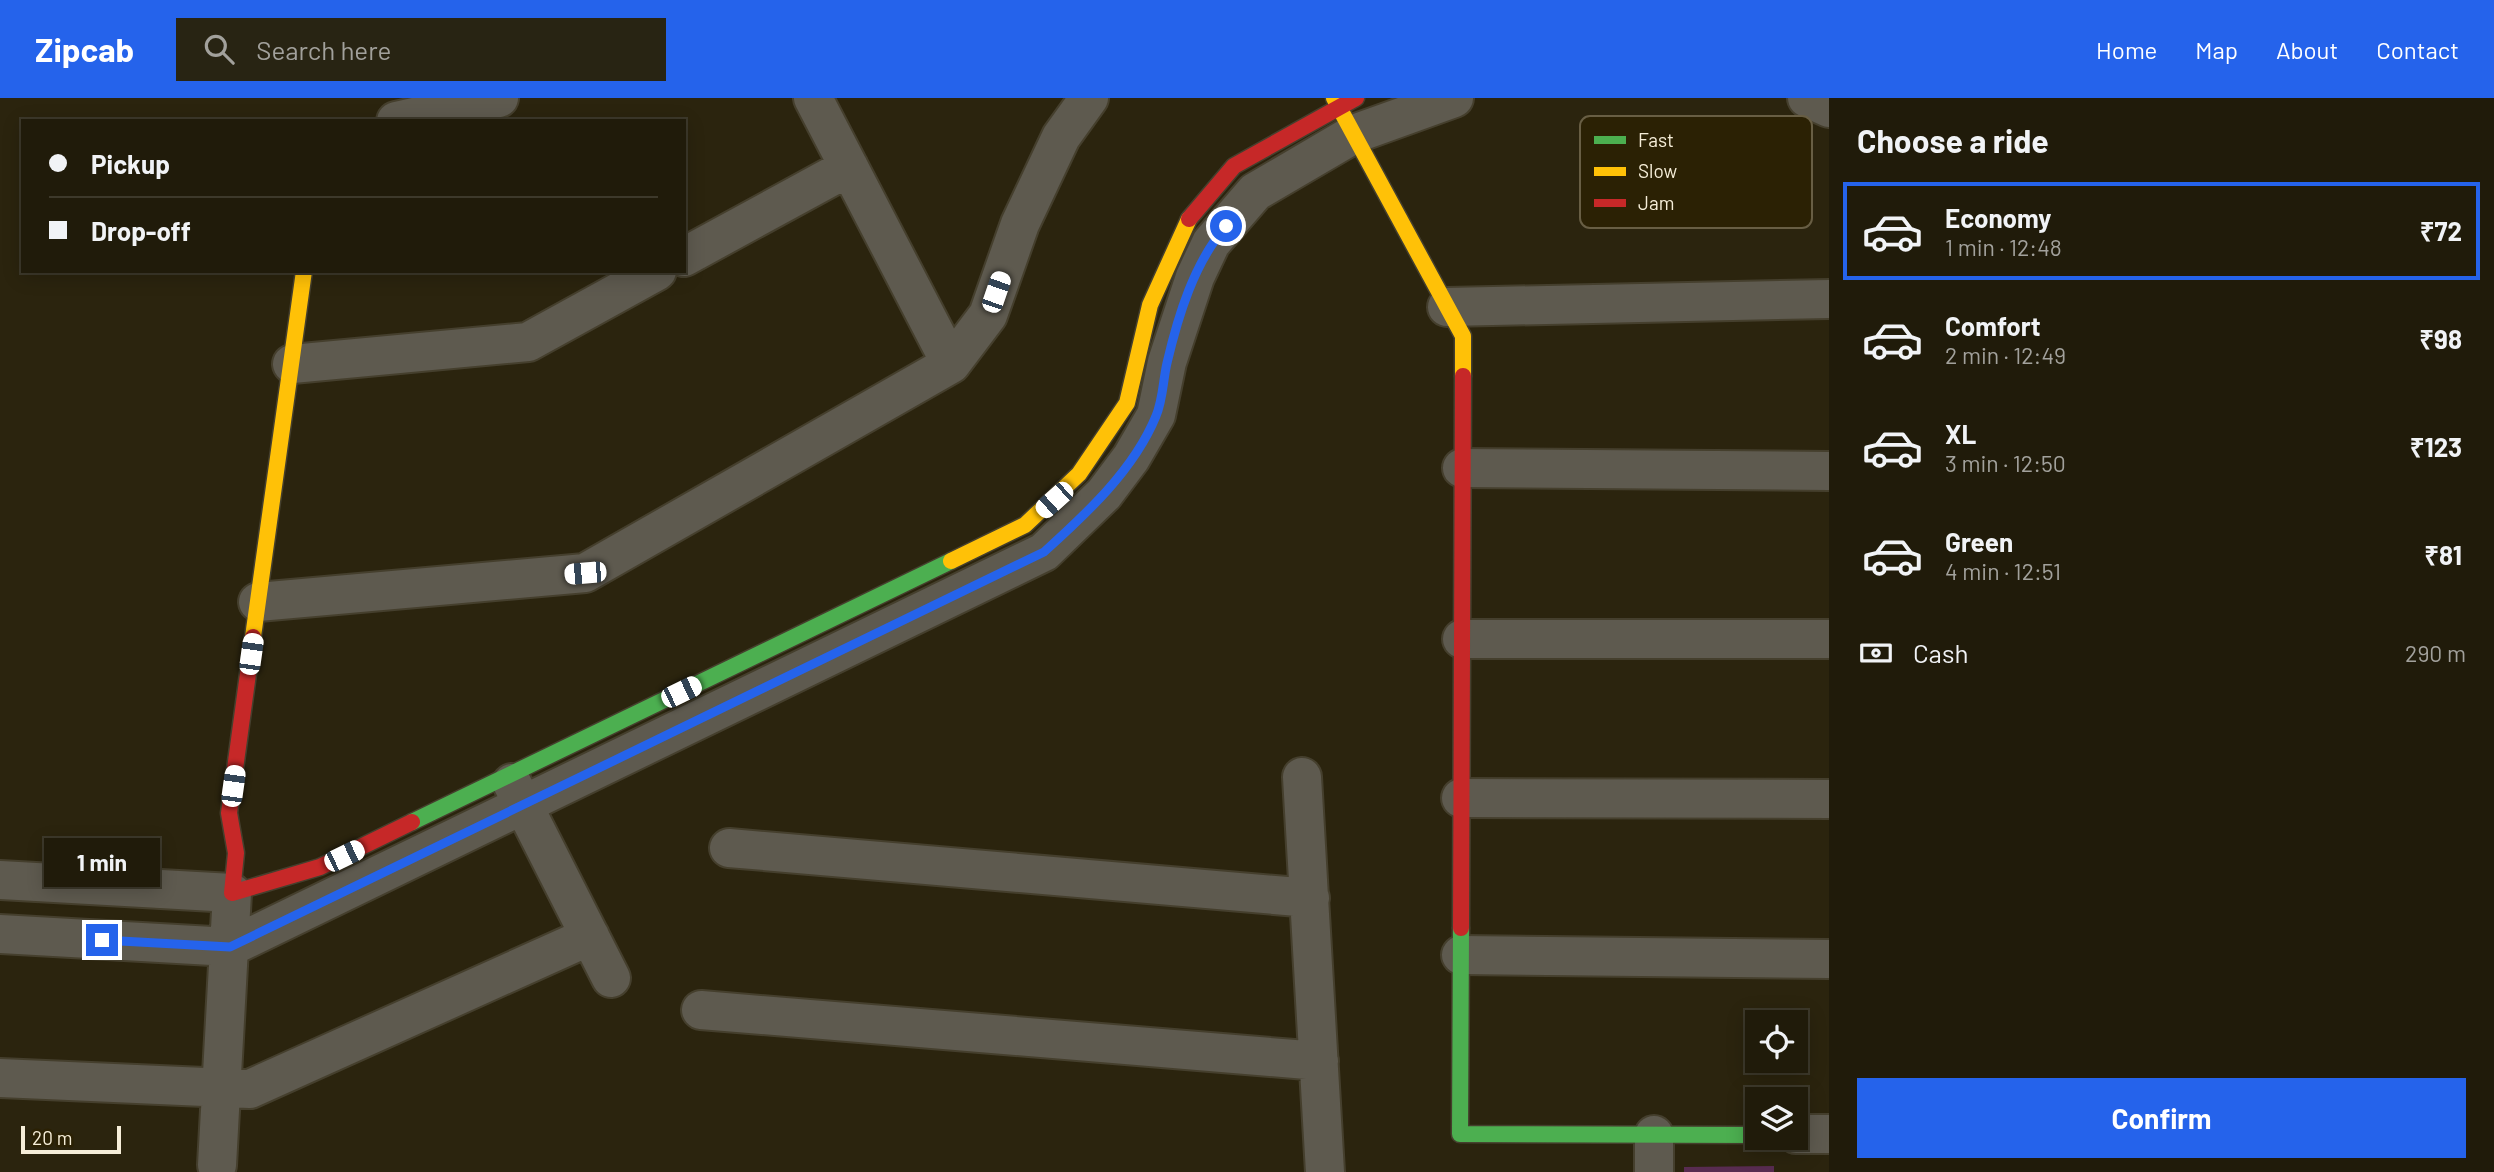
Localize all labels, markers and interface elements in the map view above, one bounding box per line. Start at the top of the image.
search box [176,18,666,81]
text: Zipcab [35,29,134,69]
icon: search [200,30,238,68]
text: Search here [256,34,391,65]
text: Home [2096,35,2157,64]
text: Map [2195,35,2238,64]
text: About [2276,35,2338,64]
text: Contact [2376,35,2459,64]
legend [1580,116,1812,228]
text: Choose a ride [1857,121,2049,159]
text: Fast [1638,128,1674,151]
text: Pickup [91,148,170,179]
text: Slow [1638,159,1677,182]
text: Jam [1638,191,1674,214]
icon: car [1861,200,1924,263]
text: Economy [1945,202,2051,233]
route start [1210,210,1242,242]
text: Drop-off [91,215,191,246]
text: ₹72 [2420,215,2462,246]
text: 1 min · 12:48 [1945,233,2062,261]
car [980,269,1013,315]
icon: car [1861,308,1924,371]
text: Comfort [1945,310,2041,341]
text: ₹98 [2419,323,2462,354]
text: 2 min · 12:49 [1945,341,2066,369]
icon: car [1861,416,1924,479]
text: XL [1945,418,1976,449]
text: ₹123 [2410,431,2462,462]
text: 3 min · 12:50 [1945,449,2066,477]
car [1032,478,1077,522]
icon: car [1861,524,1924,587]
text: Green [1945,526,2013,557]
text: ₹81 [2424,539,2462,570]
text: 4 min · 12:51 [1945,557,2061,585]
car [564,561,607,585]
car [238,632,265,676]
icon: cash [1857,634,1895,672]
text: Cash [1913,637,1968,668]
text: 290 m [2405,639,2466,667]
car [658,673,705,711]
car [220,764,247,808]
car [321,837,368,875]
callout: 1 min [44,838,160,888]
text: 1 min [77,848,127,876]
route end [86,924,118,956]
map controls [1745,1010,1808,1150]
button: locate [1745,1010,1808,1073]
button: Confirm [1857,1078,2466,1158]
button: layers [1745,1087,1808,1150]
scale bar [21,1123,121,1155]
text: 20 m [32,1126,72,1149]

